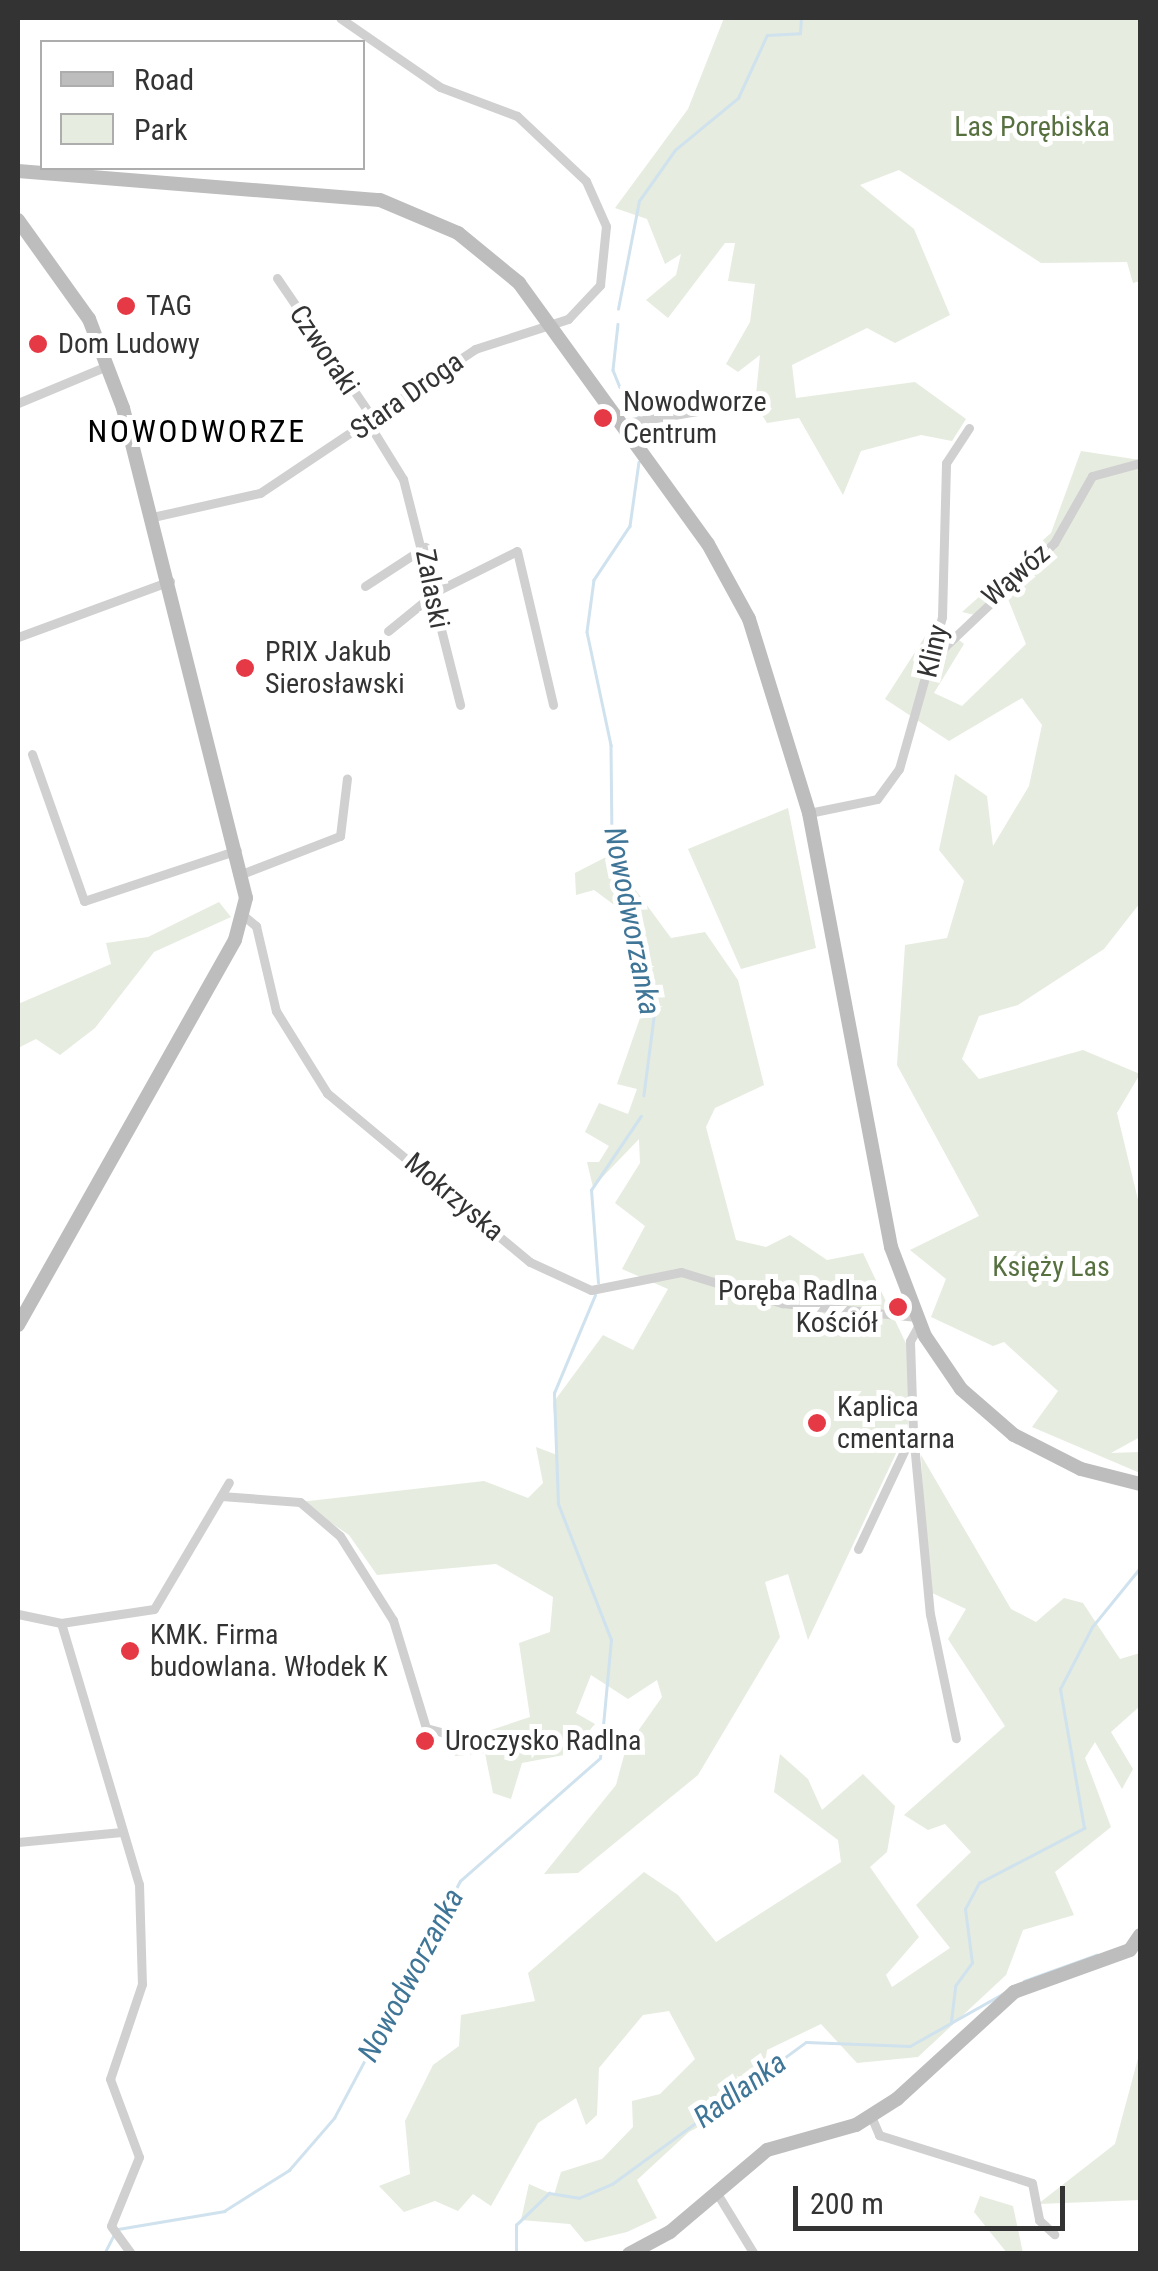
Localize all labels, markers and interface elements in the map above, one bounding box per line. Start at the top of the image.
legend [40,40,365,170]
text: Road [134,62,194,97]
park label: Las Porębiska [954,110,1110,144]
text: Park [134,112,188,147]
place label: TAG [146,289,192,323]
marker: TAG [115,295,137,317]
street label: Czworaki [282,299,366,401]
place label: Dom Ludowy [58,327,200,361]
marker: Dom Ludowy [27,333,49,355]
street label: Stara Droga [344,345,470,447]
place label: Nowodworze Centrum [623,385,767,451]
marker: Nowodworze Centrum [592,407,614,429]
district label: NOWODWORZE [87,412,307,450]
street label: Wąwóz [975,537,1057,613]
street label: Zalaski [408,547,456,631]
street label: Kliny [911,621,955,681]
place label: PRIX Jakub Sierosławski [265,635,405,701]
marker: PRIX Jakub Sierosławski [234,657,256,679]
water label: Nowodworzanka [596,824,668,1018]
street label: Mokrzyska [398,1146,510,1248]
park label: Księży Las [992,1250,1110,1284]
place label: Poręba Radlna Kościół [718,1274,878,1340]
marker: Poręba Radlna Kościół [887,1296,909,1318]
place label: Kaplica cmentarna [837,1390,955,1456]
marker: Kaplica cmentarna [806,1412,828,1434]
place label: KMK. Firma budowlana. Włodek K [150,1618,388,1684]
marker: KMK. Firma budowlana. Włodek K [119,1640,141,1662]
place label: Uroczysko Radlna [445,1724,641,1758]
marker: Uroczysko Radlna [414,1730,436,1752]
water label: Nowodworzanka [350,1882,472,2068]
water label: Radlanka [687,2044,793,2136]
scale bar [798,2166,1070,2228]
text: 200 m [810,2186,884,2221]

